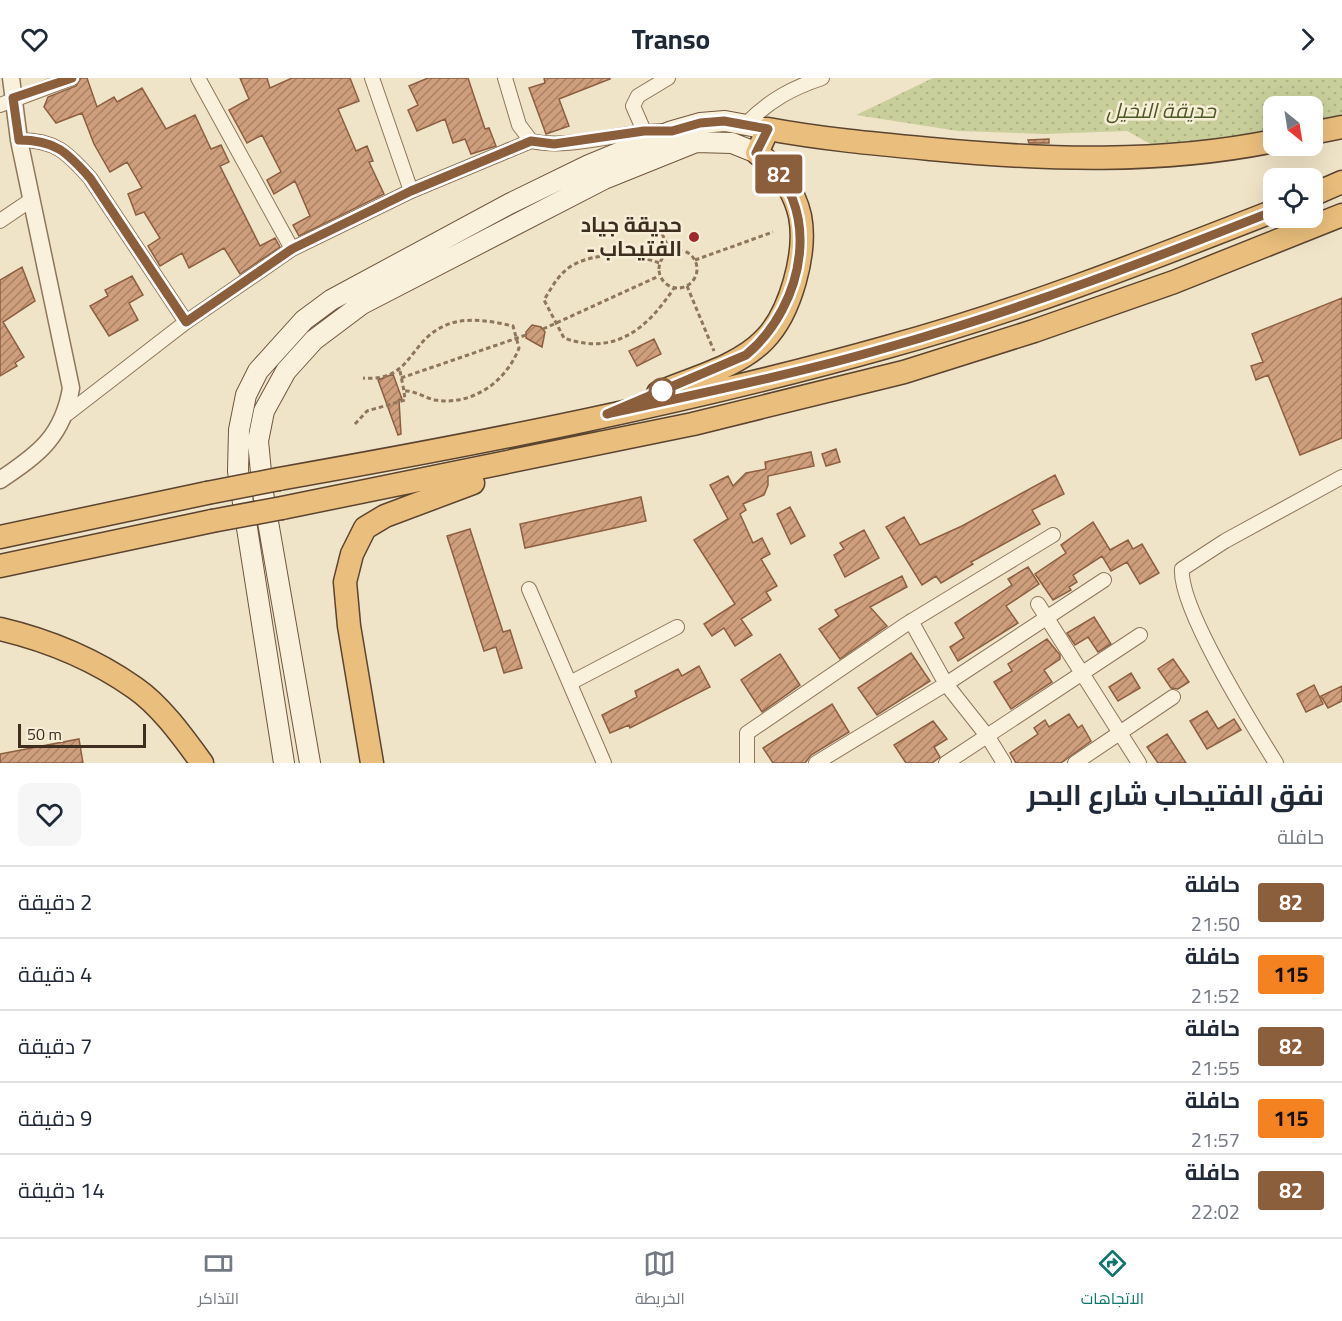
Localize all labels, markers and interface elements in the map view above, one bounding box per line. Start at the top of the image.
text: Transo [632,14,710,64]
icon: heart [18,23,51,56]
icon: forward [1291,23,1324,56]
park label: حديقة النخيل [1106,91,1217,130]
north arrow [1263,96,1323,156]
map controls [1263,96,1323,228]
line badge: 82 [752,154,806,194]
text: 82 [767,155,791,194]
button: locate [1263,168,1323,228]
place label: حديقة جياد - الفتيحاب [581,205,682,268]
marker: حديقة جياد - الفتيحاب [687,230,701,244]
unlabelled marker [649,378,675,404]
text: 50 m [27,719,62,749]
scale bar [18,721,146,748]
text: نفق الفتيحاب شارع البحر [1027,769,1324,821]
button: heart [18,783,81,846]
text: حافلة [1277,818,1324,855]
text: حافلة [1185,863,1240,905]
text: 2 دقيقة [18,881,92,923]
text: 82 [1279,883,1303,922]
text: 21:50 [1191,905,1240,942]
text: حافلة [1185,935,1240,977]
text: 4 دقيقة [18,953,92,995]
text: 115 [1273,955,1309,994]
text: 21:52 [1191,977,1240,1014]
text: حافلة [1185,1007,1240,1049]
text: 7 دقيقة [18,1025,92,1067]
text: 82 [1279,1027,1303,1066]
text: 21:55 [1191,1049,1240,1086]
text: حافلة [1185,1079,1240,1121]
text: 9 دقيقة [18,1097,92,1139]
text: 115 [1273,1099,1309,1138]
text: 21:57 [1191,1121,1240,1158]
text: حافلة [1185,1151,1240,1193]
text: 14 دقيقة [18,1169,105,1211]
text: 82 [1279,1171,1303,1210]
text: 22:02 [1191,1193,1240,1230]
tab: التذاكر [198,1247,239,1313]
tab: الخريطة [635,1247,685,1313]
tab: الاتجاهات [1081,1247,1144,1313]

